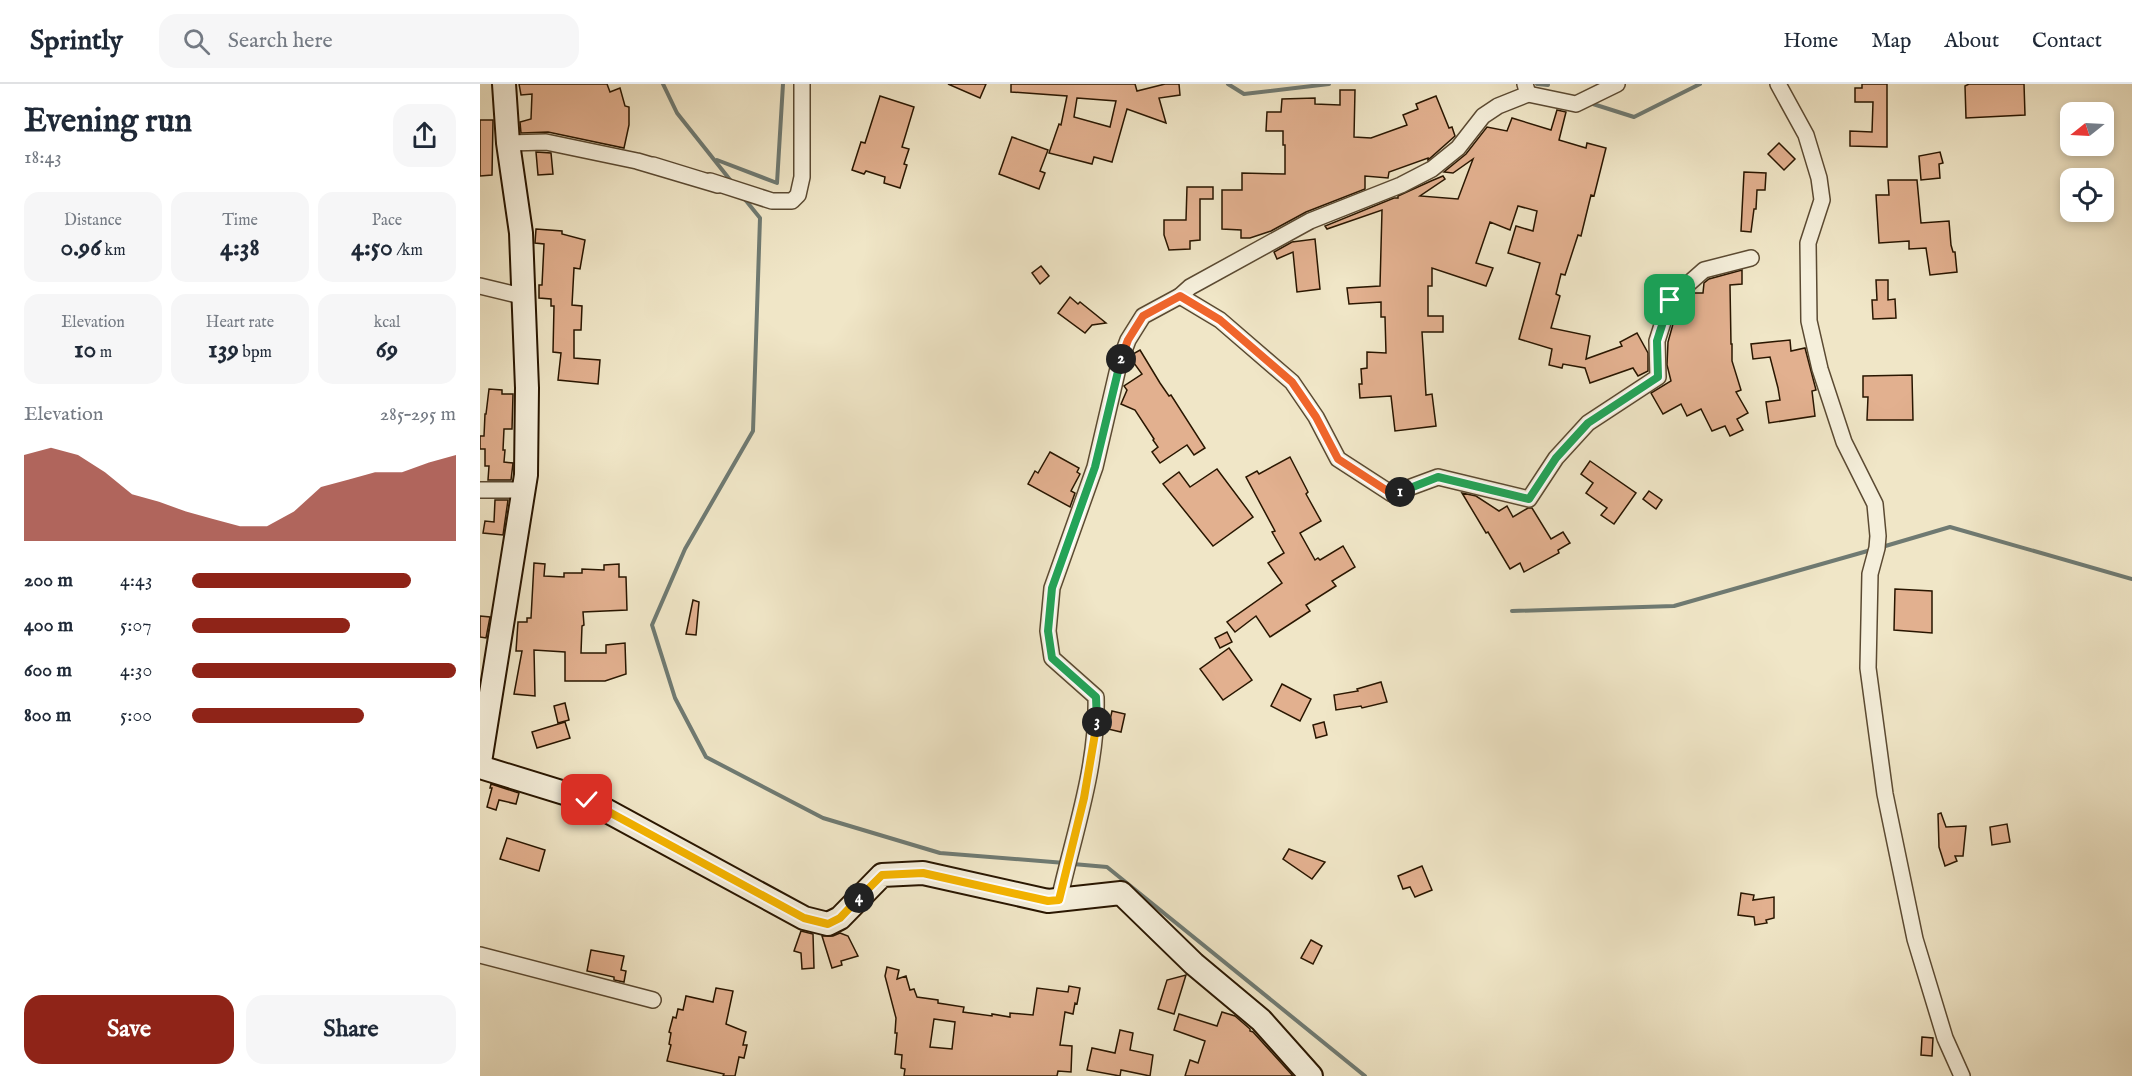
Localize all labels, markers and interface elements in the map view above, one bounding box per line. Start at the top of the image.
search box [159,14,579,68]
text: Sprintly [30,24,123,59]
icon: search [180,25,213,58]
text: Search here [228,27,333,55]
text: Home [1783,28,1838,55]
text: Map [1871,28,1911,55]
text: About [1944,28,1999,55]
text: Contact [2032,28,2102,55]
text: Evening run [24,101,192,143]
north arrow [2060,102,2114,156]
map controls [2060,102,2114,222]
button: share [393,104,456,167]
text: 18:43 [24,145,62,170]
button: locate [2060,168,2114,222]
text: Distance [64,211,122,231]
text: Time [222,211,258,231]
text: Pace [372,211,402,231]
text: 0.96 [60,231,101,264]
text: 4:38 [220,231,260,264]
text: 4:50 [351,231,393,264]
text: km [101,241,126,261]
text: /km [393,241,423,261]
pin [1644,274,1695,325]
icon: arrive [1653,283,1686,316]
text: Elevation [61,313,125,333]
text: Heart rate [206,313,274,333]
text: kcal [374,313,400,333]
text: 10 [74,333,96,366]
text: 139 [208,333,239,366]
text: 69 [376,333,398,366]
text: m [96,343,112,363]
text: bpm [239,343,272,363]
pin: 2 [1106,344,1136,374]
text: 2 [1117,349,1125,369]
text: Elevation [24,402,103,427]
text: 285–295 m [380,402,456,427]
pin: 1 [1385,477,1415,507]
text: 1 [1397,482,1403,502]
text: 200 m [24,568,73,593]
text: 4:43 [120,568,152,593]
text: 400 m [24,613,73,638]
text: 5:07 [120,613,152,638]
text: 600 m [24,658,72,683]
text: 4:30 [120,658,152,683]
text: 800 m [24,703,71,728]
text: 5:00 [120,703,152,728]
pin: 3 [1082,707,1112,737]
text: 3 [1094,712,1100,732]
pin [561,774,612,825]
icon: check [570,783,603,816]
pin: 4 [844,883,874,913]
text: 4 [855,888,863,908]
button: Save [24,995,234,1064]
button: Share [246,995,456,1064]

